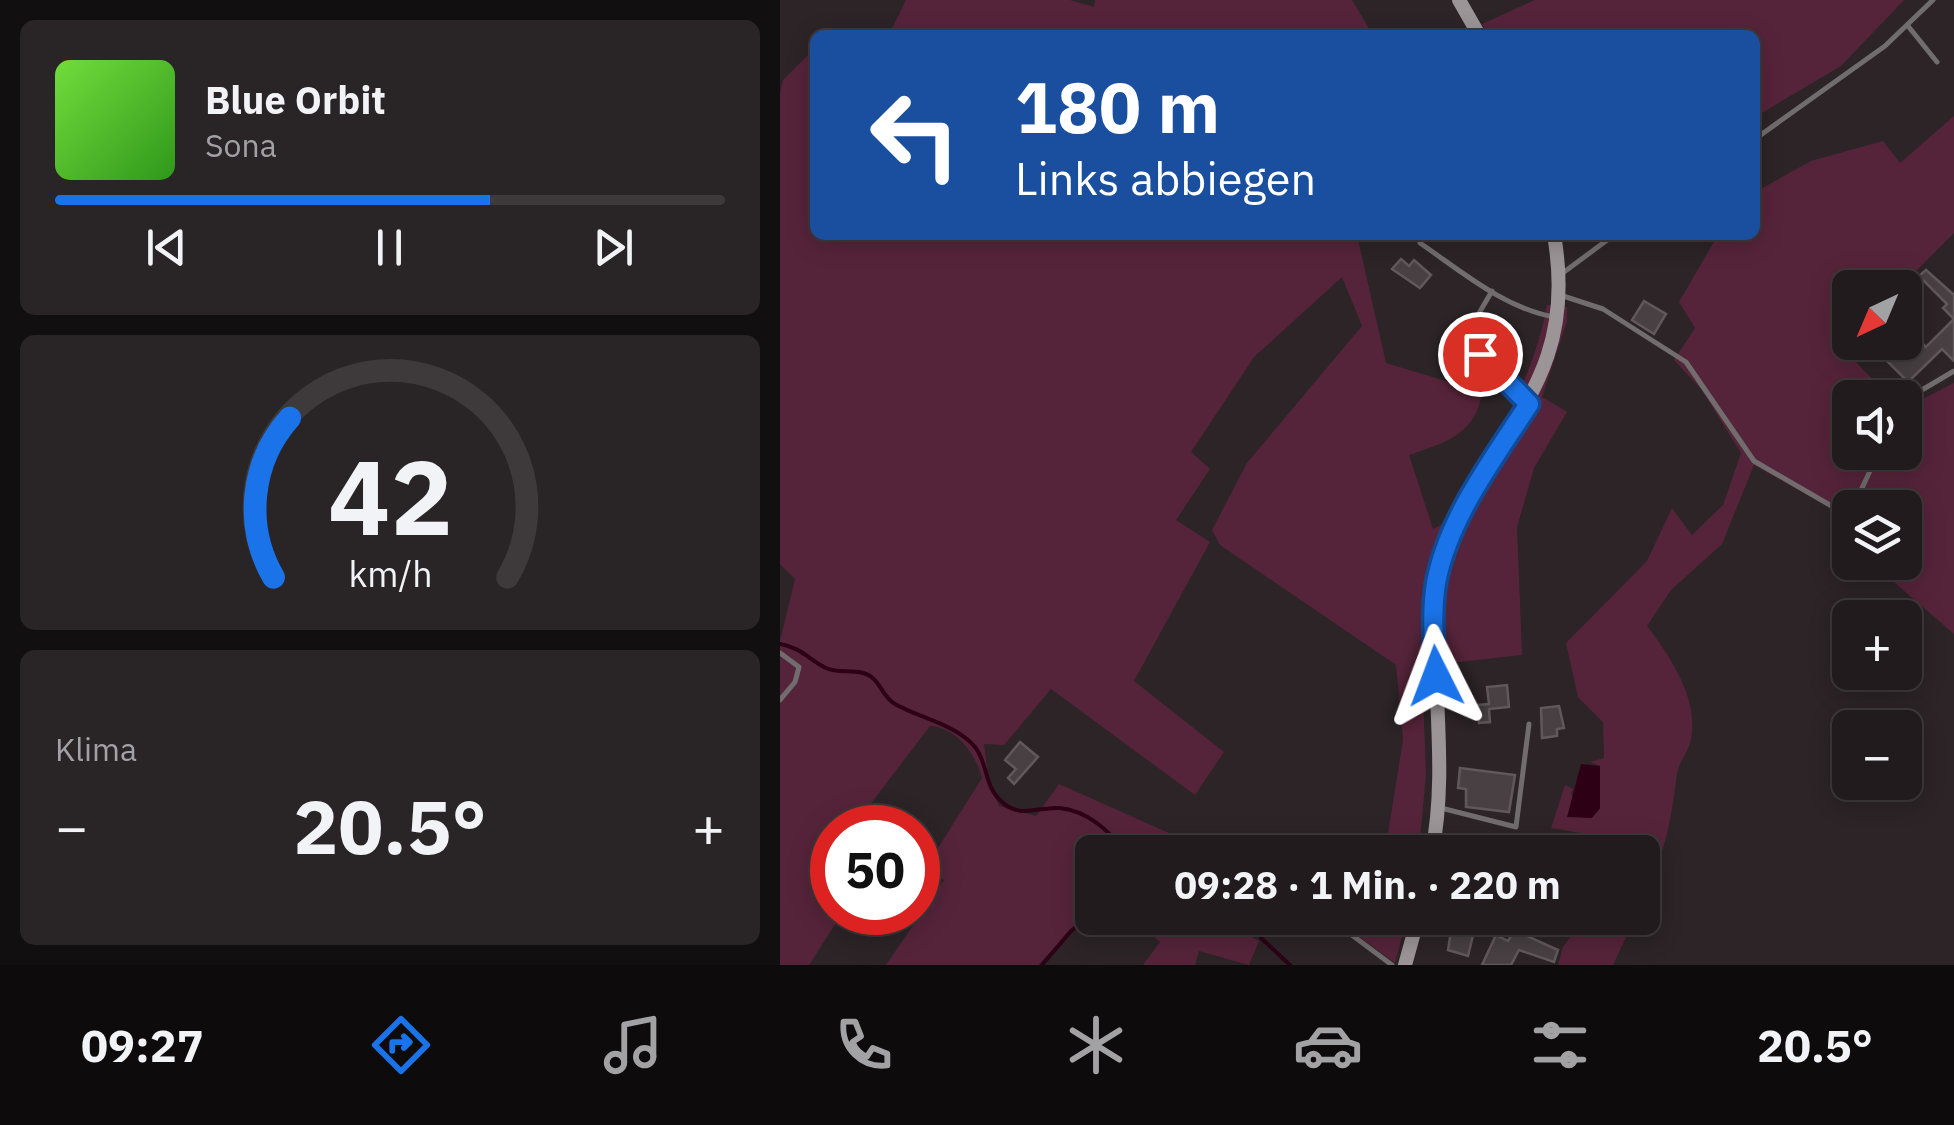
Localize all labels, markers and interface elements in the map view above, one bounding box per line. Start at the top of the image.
text: 180 m [1015,61,1220,152]
icon: left [850,70,980,200]
text: Blue Orbit [205,75,386,124]
text: Sona [205,124,277,166]
text: Links abbiegen [1015,149,1316,207]
icon: previous [139,220,194,275]
icon: pause [362,220,417,275]
icon: next [586,220,641,275]
north arrow [1832,270,1922,360]
map controls [1832,270,1922,800]
pin [1438,312,1523,397]
icon: arrive [1453,327,1508,382]
button: sound [1832,380,1922,470]
text: 42 [328,428,452,564]
button: layers [1832,490,1922,580]
text: km/h [348,550,432,597]
button: + [1832,600,1922,690]
position arrow [1384,624,1488,728]
button: − [1832,710,1922,800]
text: Klima [55,728,137,770]
text: 20.5° [293,777,487,875]
text: − [55,791,88,862]
text: + [692,791,725,862]
speed limit sign: 50 [810,805,940,935]
text: 09:28 · 1 Min. · 220 m [1174,860,1561,909]
icon: directions [366,1010,436,1080]
icon: music [598,1010,668,1080]
icon: phone [829,1010,899,1080]
icon: climate [1061,1010,1131,1080]
icon: car [1293,1010,1363,1080]
icon: filters [1525,1010,1595,1080]
text: 09:27 [81,1016,204,1074]
text: 20.5° [1757,1016,1873,1074]

